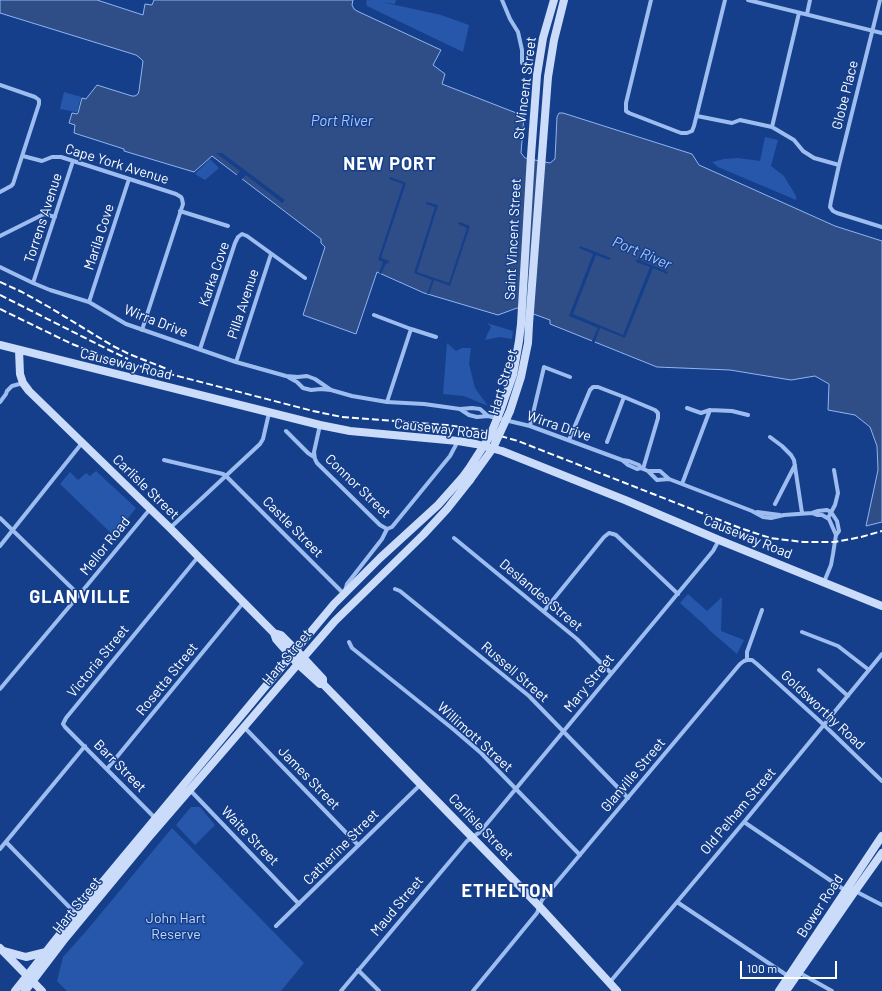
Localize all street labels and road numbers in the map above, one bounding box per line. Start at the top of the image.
street label: St Vincent Street [510,36,540,140]
street label: Globe Place [828,59,862,131]
street label: Cape York Avenue [63,140,171,188]
street label: Torrens Avenue [21,171,65,265]
street label: Saint Vincent Street [501,178,525,300]
street label: Marila Cove [80,202,118,272]
street label: Karka Cove [195,239,233,309]
street label: Pilla Avenue [224,267,262,341]
street label: Wirra Drive [122,301,190,341]
street label: Causeway Road [78,344,174,384]
street label: Hart Street [485,347,521,417]
street label: Wirra Drive [525,407,593,445]
street label: Causeway Road [393,415,489,443]
street label: Connor Street [322,450,394,522]
street label: Carlisle Street [109,451,183,523]
street label: Castle Street [259,493,327,561]
street label: Causeway Road [701,512,795,562]
street label: Mellor Road [76,513,134,579]
street label: Deslandes Street [496,555,586,635]
street label: Victoria Street [64,621,132,701]
street label: Hart Street [259,626,315,688]
street label: Russell Street [478,638,552,706]
street label: Rosetta Street [133,639,201,719]
street label: Mary Street [560,650,618,716]
street label: Goldsworthy Road [777,667,869,753]
street label: Willimott Street [434,699,516,775]
street label: Glanville Street [597,735,669,815]
street label: Barr Street [90,736,150,796]
street label: James Street [275,743,343,813]
street label: Old Pelham Street [697,764,779,858]
street label: Carlisle Street [445,790,517,864]
street label: Waite Street [218,803,282,869]
street label: Catherine Street [300,806,382,888]
street label: Bower Road [793,871,847,941]
street label: Hart Street [49,873,105,937]
street label: Maud Street [367,873,427,939]

